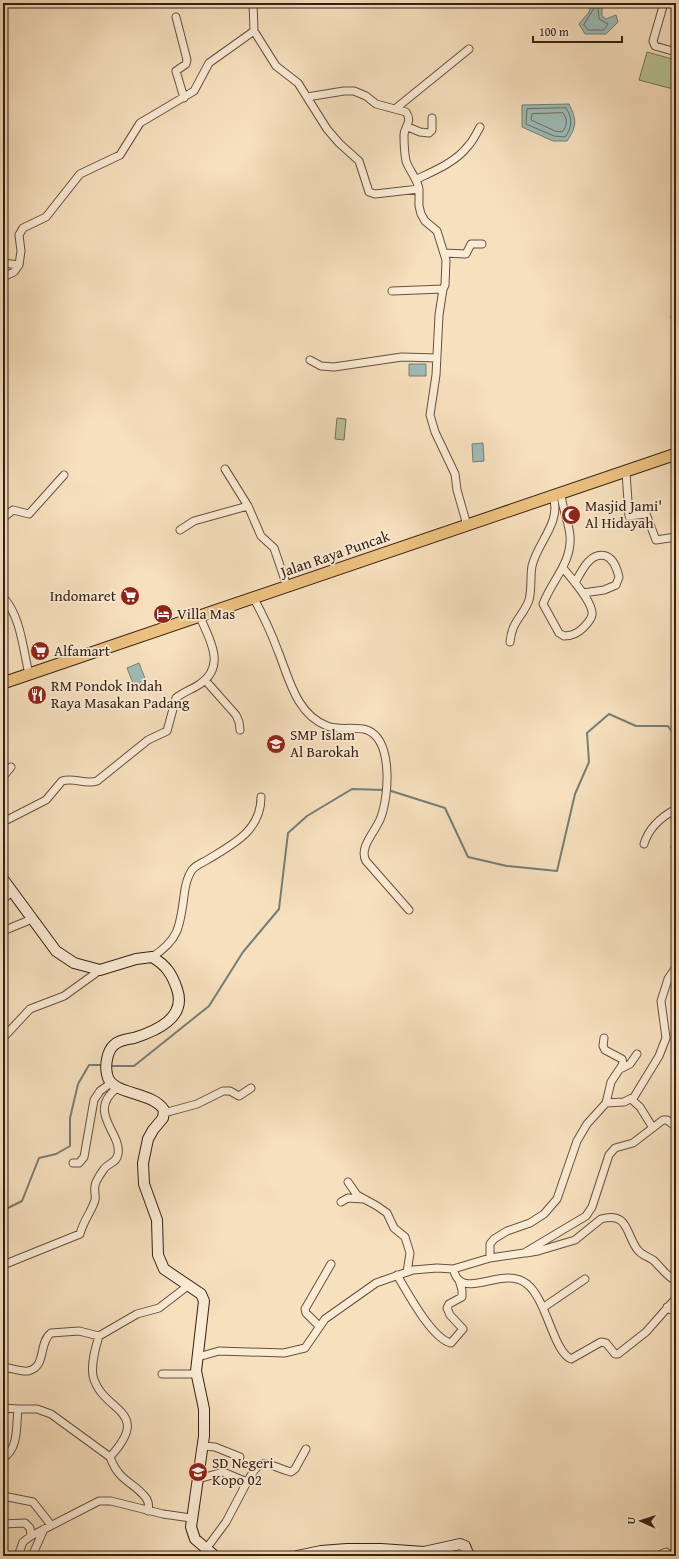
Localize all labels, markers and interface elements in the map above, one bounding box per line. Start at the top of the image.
scale bar [533,18,622,44]
text: 100 m [539,23,569,40]
place label: Masjid Jami' Al Hidayah [585,495,662,533]
mosque icon: Masjid Jami' Al Hidayah [560,504,582,526]
street label: Jalan Raya Puncak [276,525,393,583]
place label: Indomaret [50,585,117,606]
supermarket icon: Indomaret [119,585,141,607]
hotel icon: Villa Mas [152,603,174,625]
place label: Villa Mas [177,603,235,624]
supermarket icon: Alfamart [29,640,51,662]
place label: Alfamart [54,640,111,661]
place label: RM Pondok Indah Raya Masakan Padang [51,675,190,713]
restaurant icon: RM Pondok Indah Raya Masakan Padang [26,684,48,706]
place label: SMP Islam Al Barokah [290,724,360,762]
school or university icon: SMP Islam Al Barokah [265,733,287,755]
place label: SD Negeri Kopo 02 [212,1452,273,1490]
school or university icon: SD Negeri Kopo 02 [187,1461,209,1483]
north arrow [621,1501,661,1541]
text: U [623,1516,639,1525]

